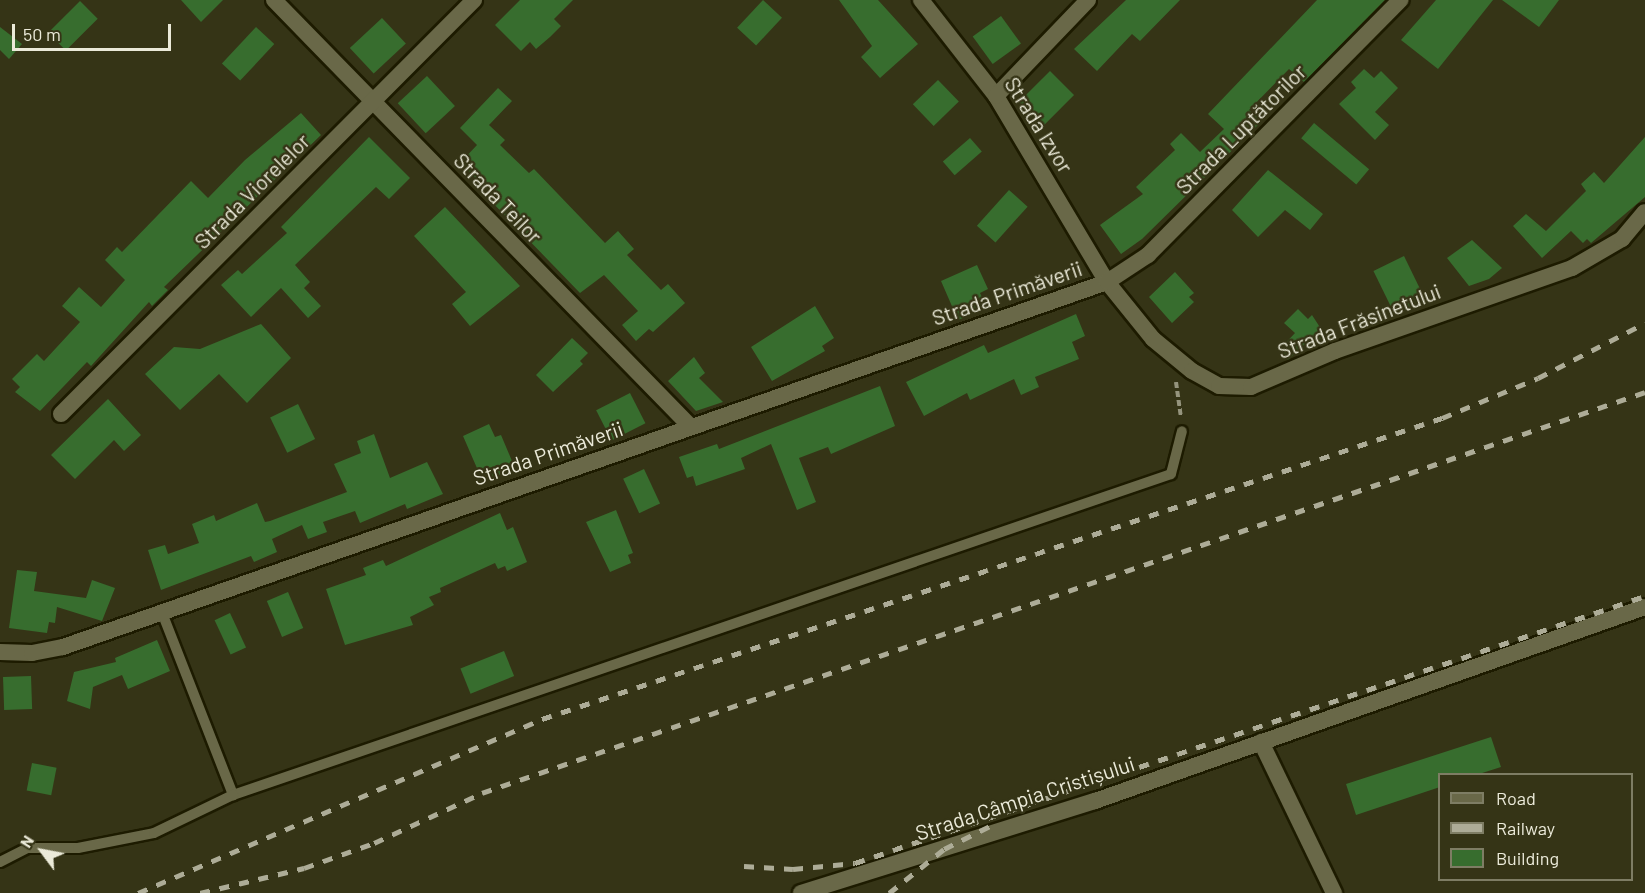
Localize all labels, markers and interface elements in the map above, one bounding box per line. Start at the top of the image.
scale bar [15,12,174,50]
text: 50 m [23,23,61,45]
street label: Strada Luptătorilor [1171,59,1311,199]
street label: Strada Izvor [1000,72,1078,178]
street label: Strada Viorelelor [189,128,315,254]
street label: Strada Teilor [449,148,547,248]
street label: Strada Primăverii [929,256,1085,330]
street label: Strada Frăsinetului [1274,278,1444,364]
street label: Strada Primăverii [470,416,626,490]
street label: Strada Câmpia Cristișului [912,751,1138,845]
legend [1438,773,1633,881]
text: Road [1496,787,1536,809]
text: Railway [1496,817,1555,839]
north arrow [12,821,72,881]
text: N [15,832,37,851]
text: Building [1496,847,1559,869]

